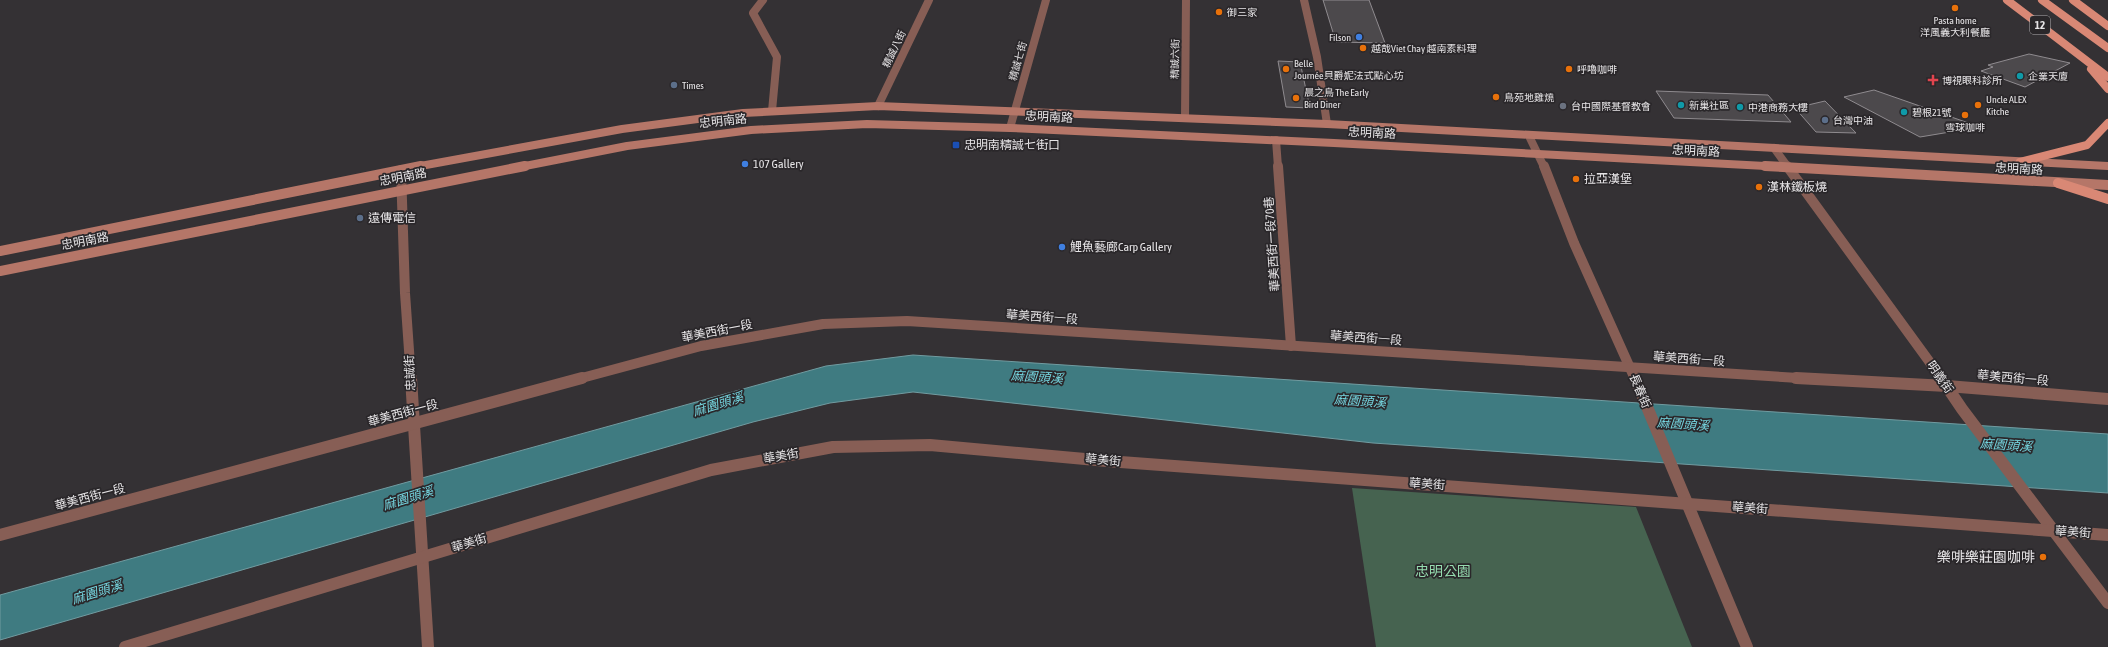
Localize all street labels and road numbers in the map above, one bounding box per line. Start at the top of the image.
road number: 12 [2030,16,2050,34]
street label: 精誠八街 [880,29,908,69]
street label: 精誠六街 [1169,39,1181,79]
street label: 精誠七街 [1007,40,1029,82]
street label: 忠明南路 [1025,109,1073,125]
street label: 忠明南路 [698,112,748,130]
street label: 忠明南路 [1348,125,1396,141]
street label: 忠明南路 [1672,143,1720,159]
street label: 忠明南路 [1995,161,2043,177]
street label: 忠明南路 [378,166,428,188]
street label: 華美西街一段70巷 [1262,196,1282,292]
street label: 忠明南路 [60,230,110,252]
street label: 華美西街一段 [1006,308,1078,326]
street label: 華美西街一段 [680,317,754,345]
street label: 華美西街一段 [1330,329,1402,347]
street label: 華美西街一段 [1653,350,1725,368]
street label: 忠誠街 [402,355,418,391]
street label: 明義街 [1924,358,1956,396]
street label: 華美西街一段 [1977,368,2049,388]
street label: 長春街 [1627,372,1653,410]
street label: 華美西街一段 [366,397,440,429]
street label: 華美街 [762,446,800,466]
street label: 華美街 [1084,451,1122,469]
street label: 華美街 [1409,476,1445,492]
street label: 華美西街一段 [53,481,127,513]
street label: 華美街 [1732,500,1768,516]
street label: 華美街 [2055,524,2091,540]
street label: 華美街 [450,531,488,555]

